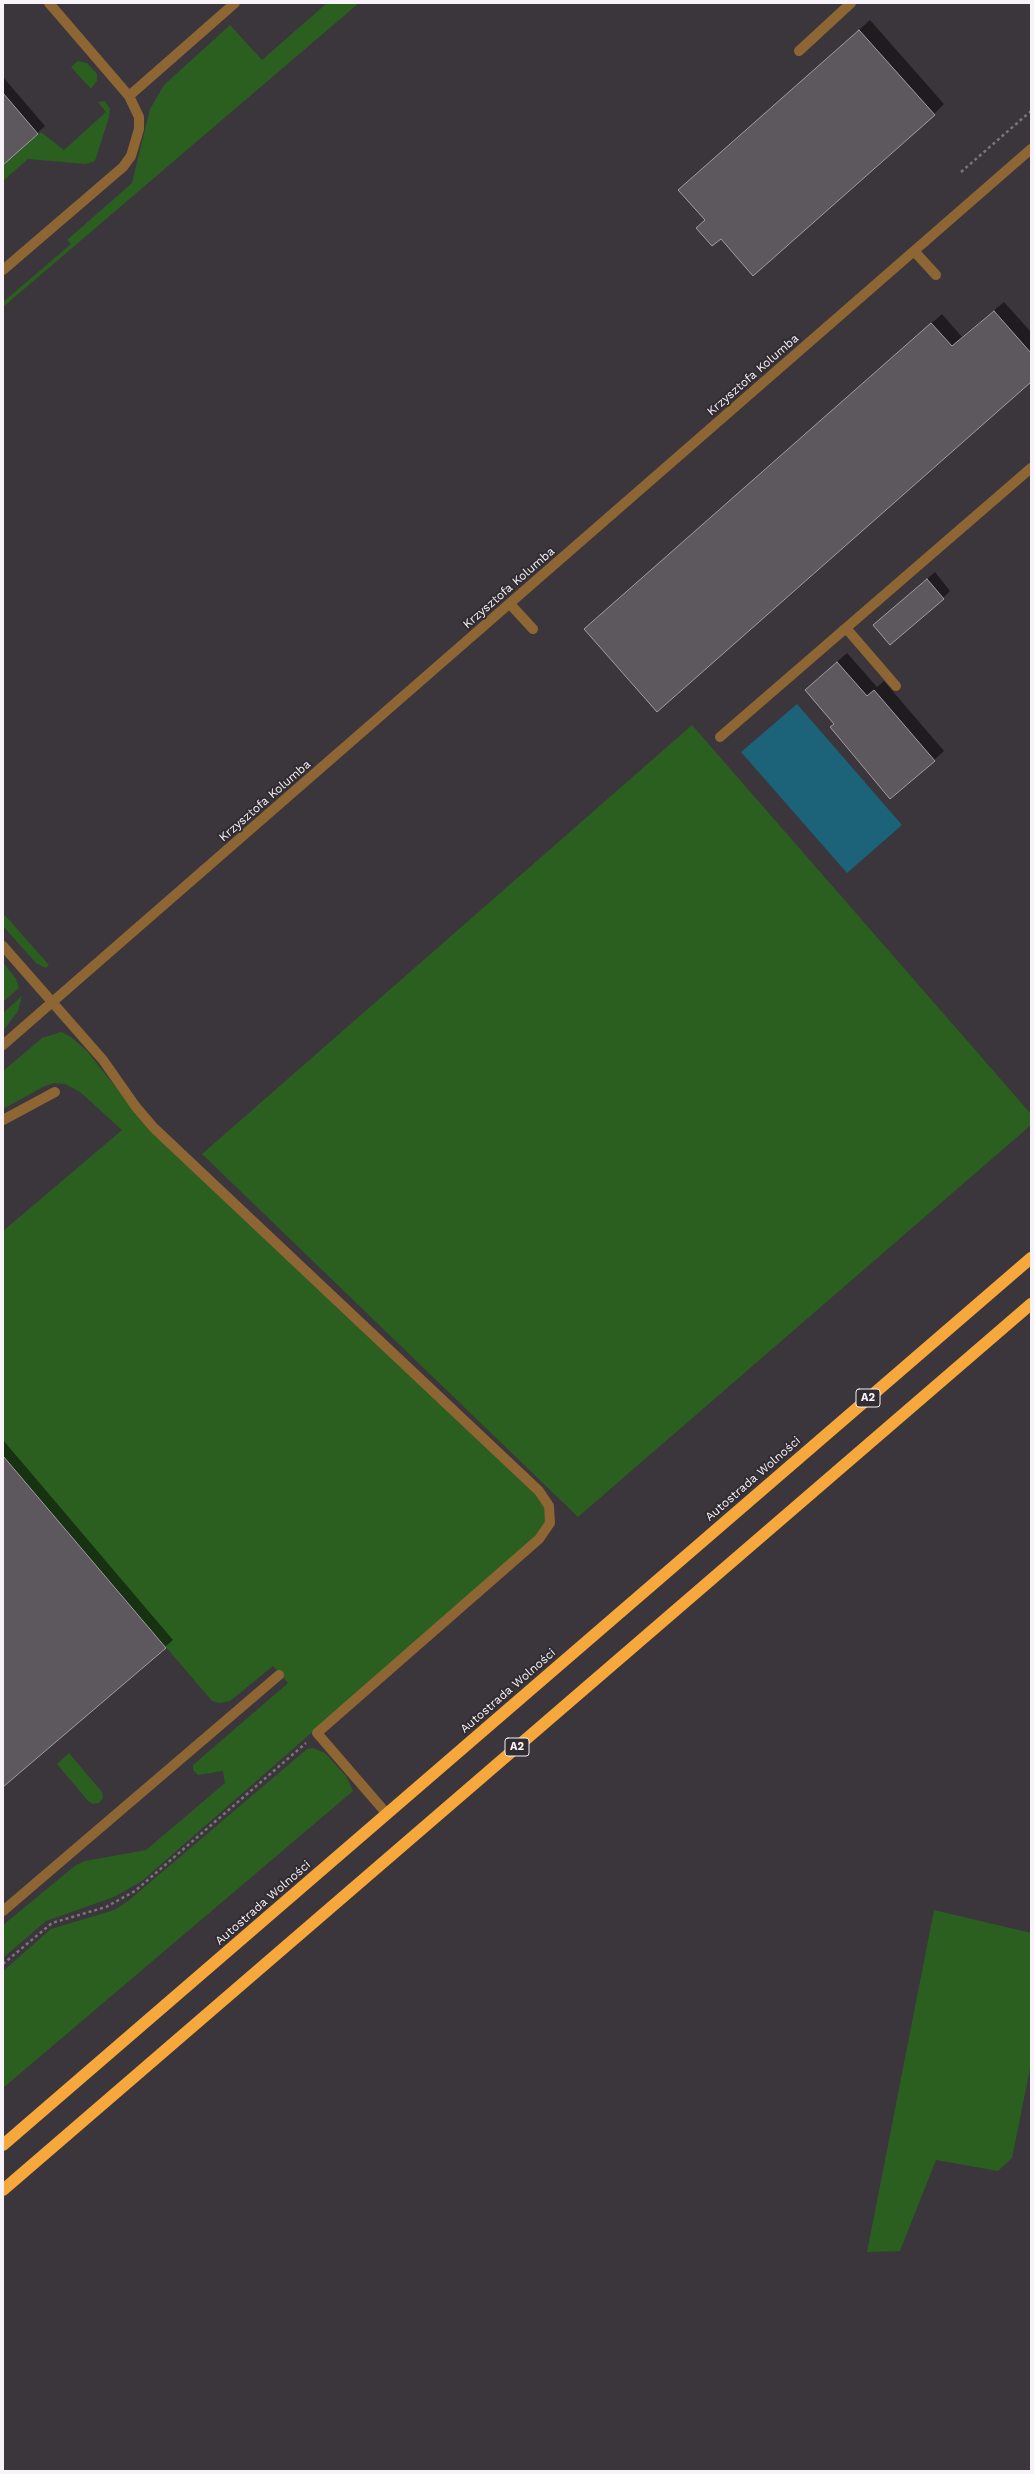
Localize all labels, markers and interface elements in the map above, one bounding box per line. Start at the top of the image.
street label: Krzysztofa Kolumba [704,331,802,419]
street label: Krzysztofa Kolumba [460,544,558,632]
street label: Krzysztofa Kolumba [216,757,314,845]
road number: A2 [856,1389,880,1407]
street label: Autostrada Wolności [702,1434,804,1524]
street label: Autostrada Wolności [457,1646,559,1736]
road number: A2 [505,1738,529,1756]
street label: Autostrada Wolności [212,1858,314,1948]

